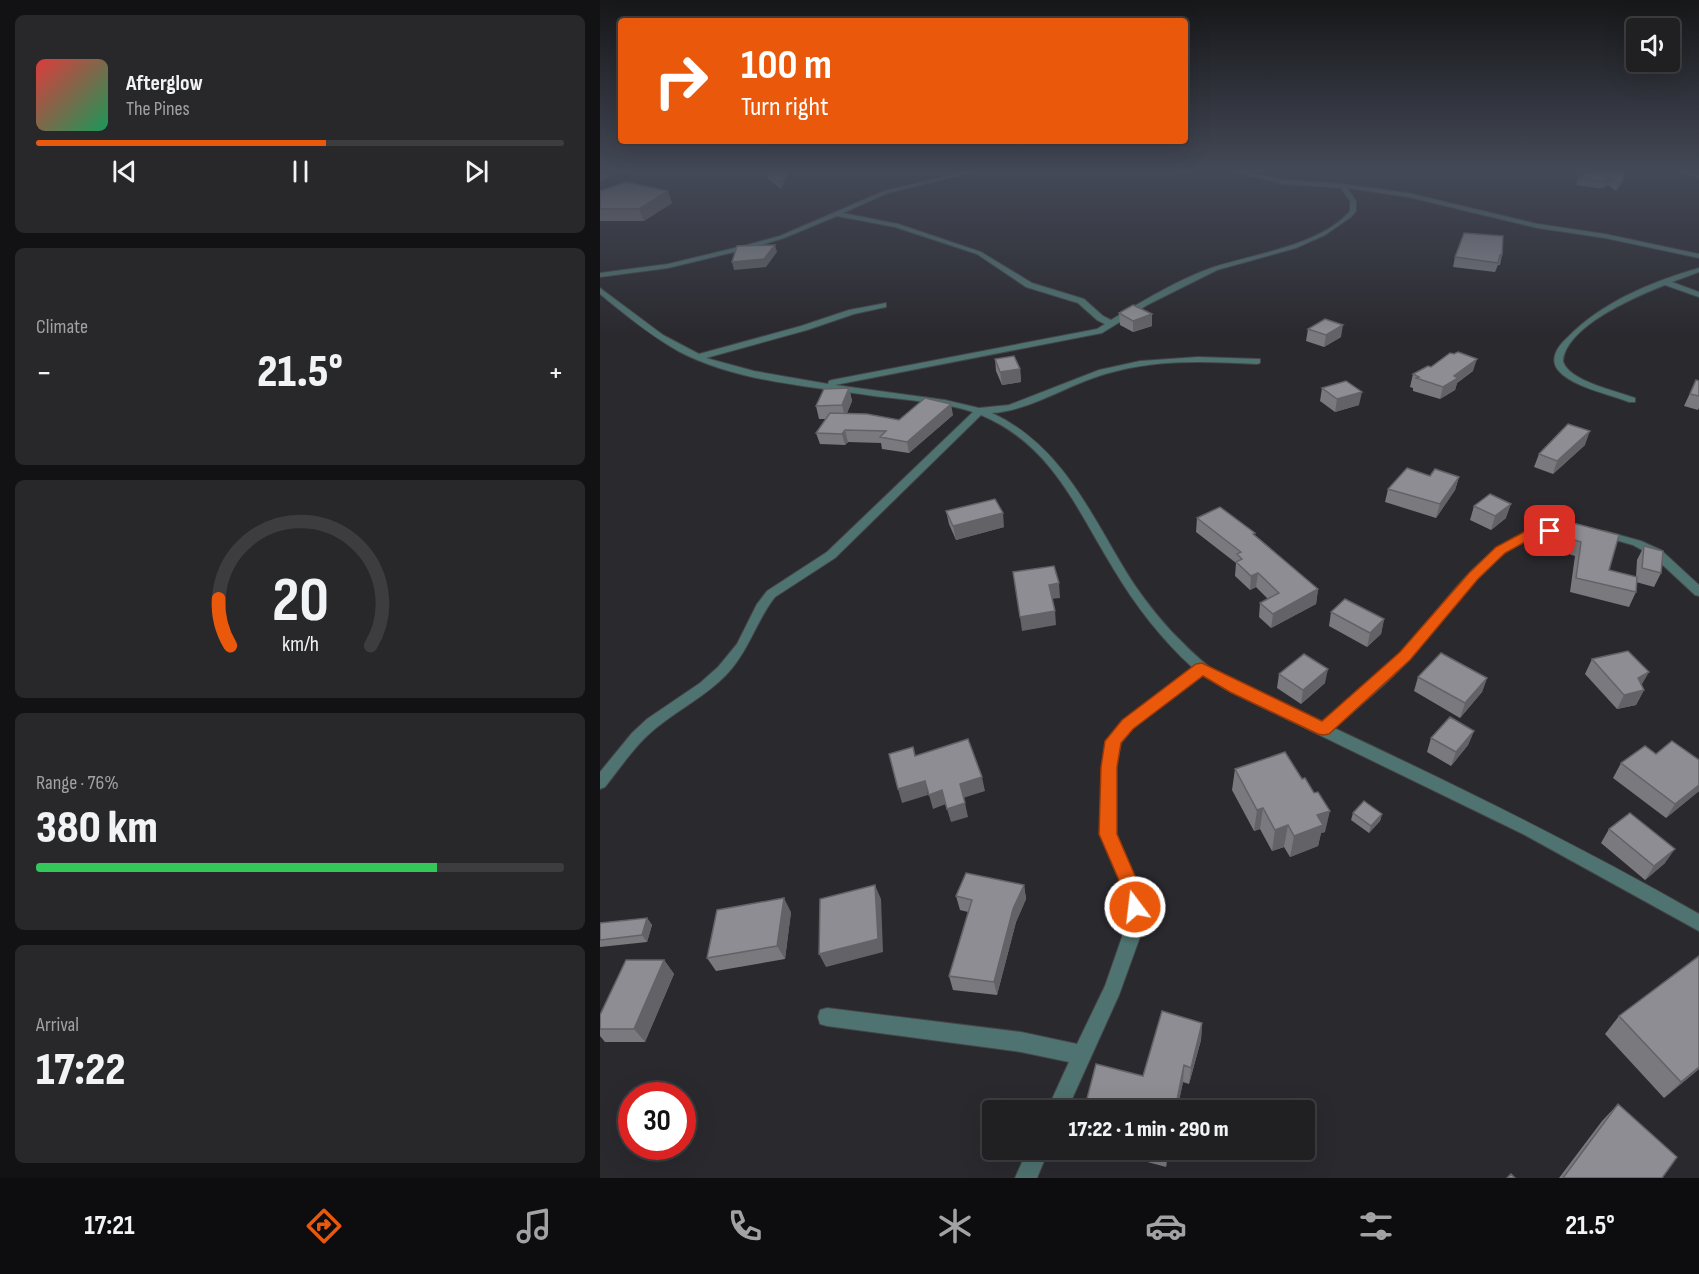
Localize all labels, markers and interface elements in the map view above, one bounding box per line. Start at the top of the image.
map controls [1626,18,1680,72]
button: sound [1626,18,1680,72]
text: 100 m [741,40,832,91]
icon: right [642,42,720,120]
text: Afterglow [126,70,203,97]
text: Turn right [741,91,828,123]
text: The Pines [126,97,190,121]
icon: previous [108,155,141,188]
icon: pause [284,155,317,188]
icon: next [460,155,493,188]
text: Climate [36,315,88,339]
text: 21.5° [257,345,343,400]
text: − [36,353,52,393]
text: + [548,353,564,393]
pin [1524,505,1575,556]
icon: arrive [1533,514,1566,547]
text: 20 [271,564,329,639]
text: km/h [281,632,319,657]
text: Range · 76% [36,771,119,795]
text: 380 km [36,801,158,856]
position arrow [1103,875,1167,939]
text: Arrival [36,1013,79,1037]
text: 17:22 [36,1043,125,1098]
speed limit sign: 30 [618,1082,696,1160]
text: 17:22 · 1 min · 290 m [1069,1116,1228,1143]
icon: directions [303,1205,345,1247]
icon: music [513,1205,555,1247]
icon: phone [724,1205,766,1247]
icon: climate [934,1205,976,1247]
icon: car [1145,1205,1187,1247]
icon: filters [1355,1205,1397,1247]
text: 17:21 [84,1210,135,1242]
text: 21.5° [1565,1210,1615,1242]

